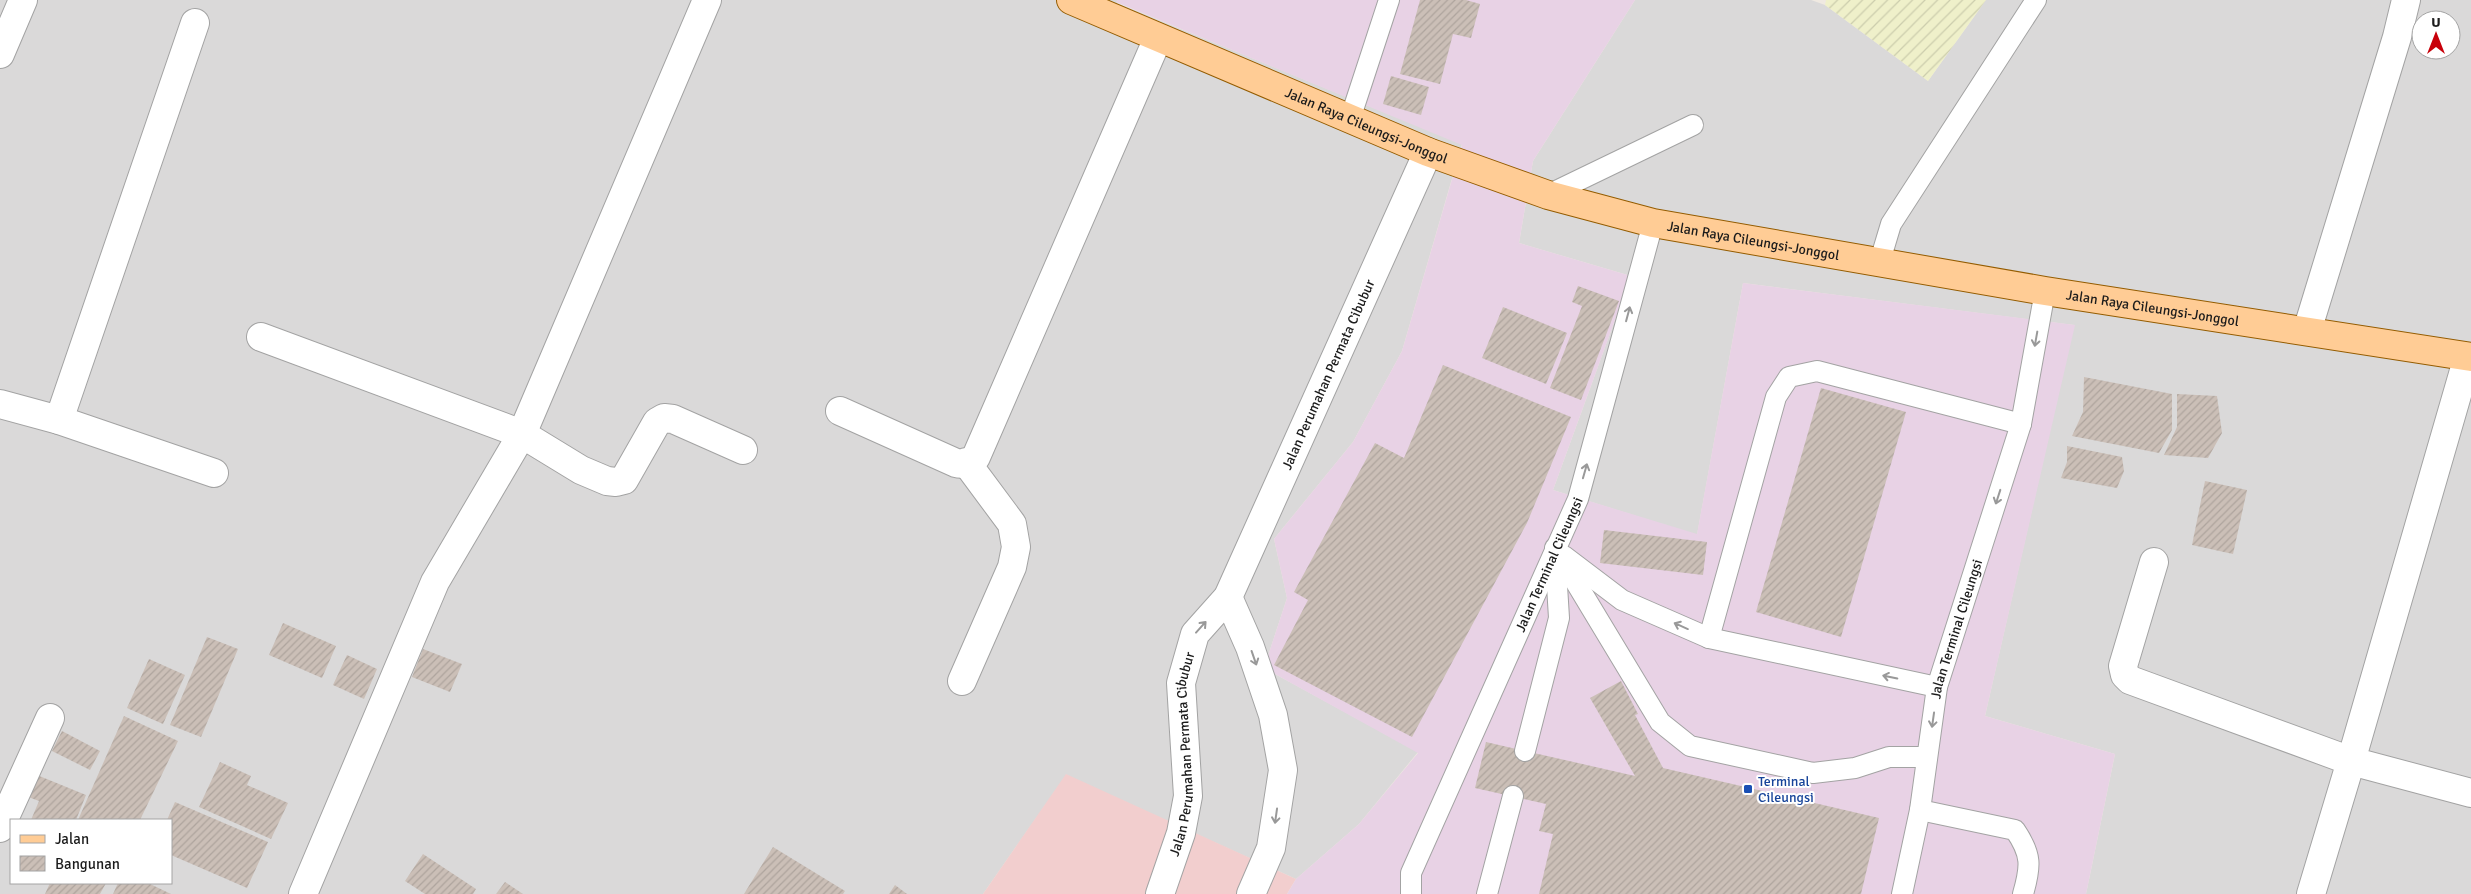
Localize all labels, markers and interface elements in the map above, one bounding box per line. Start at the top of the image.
north arrow [2411,10,2461,60]
text: U [2431,14,2441,31]
street label: Jalan Raya Cileungsi-Jonggol [1282,84,1450,167]
street label: Jalan Raya Cileungsi-Jonggol [1666,218,1841,264]
street label: Jalan Perumahan Permata Cibubur [1278,276,1379,472]
street label: Jalan Raya Cileungsi-Jonggol [2065,286,2240,330]
one-way arrow [1624,306,1633,322]
one-way arrow [2031,331,2041,347]
one-way arrow [1581,463,1591,479]
one-way arrow [1993,488,2002,504]
street label: Jalan Terminal Cileungsi [1512,495,1587,635]
street label: Jalan Terminal Cileungsi [1927,557,1986,700]
one-way arrow [1195,620,1207,633]
one-way arrow [1674,621,1689,631]
street label: Jalan Perumahan Permata Cibubur [1166,649,1199,858]
one-way arrow [1250,650,1259,665]
one-way arrow [1882,672,1898,681]
one-way arrow [1927,711,1937,727]
place label: Terminal Cileungsi [1758,773,1814,806]
marker: Terminal Cileungsi [1742,783,1754,795]
one-way arrow [1271,807,1281,823]
legend [10,819,172,884]
text: Jalan [55,830,89,848]
text: Bangunan [55,855,120,873]

